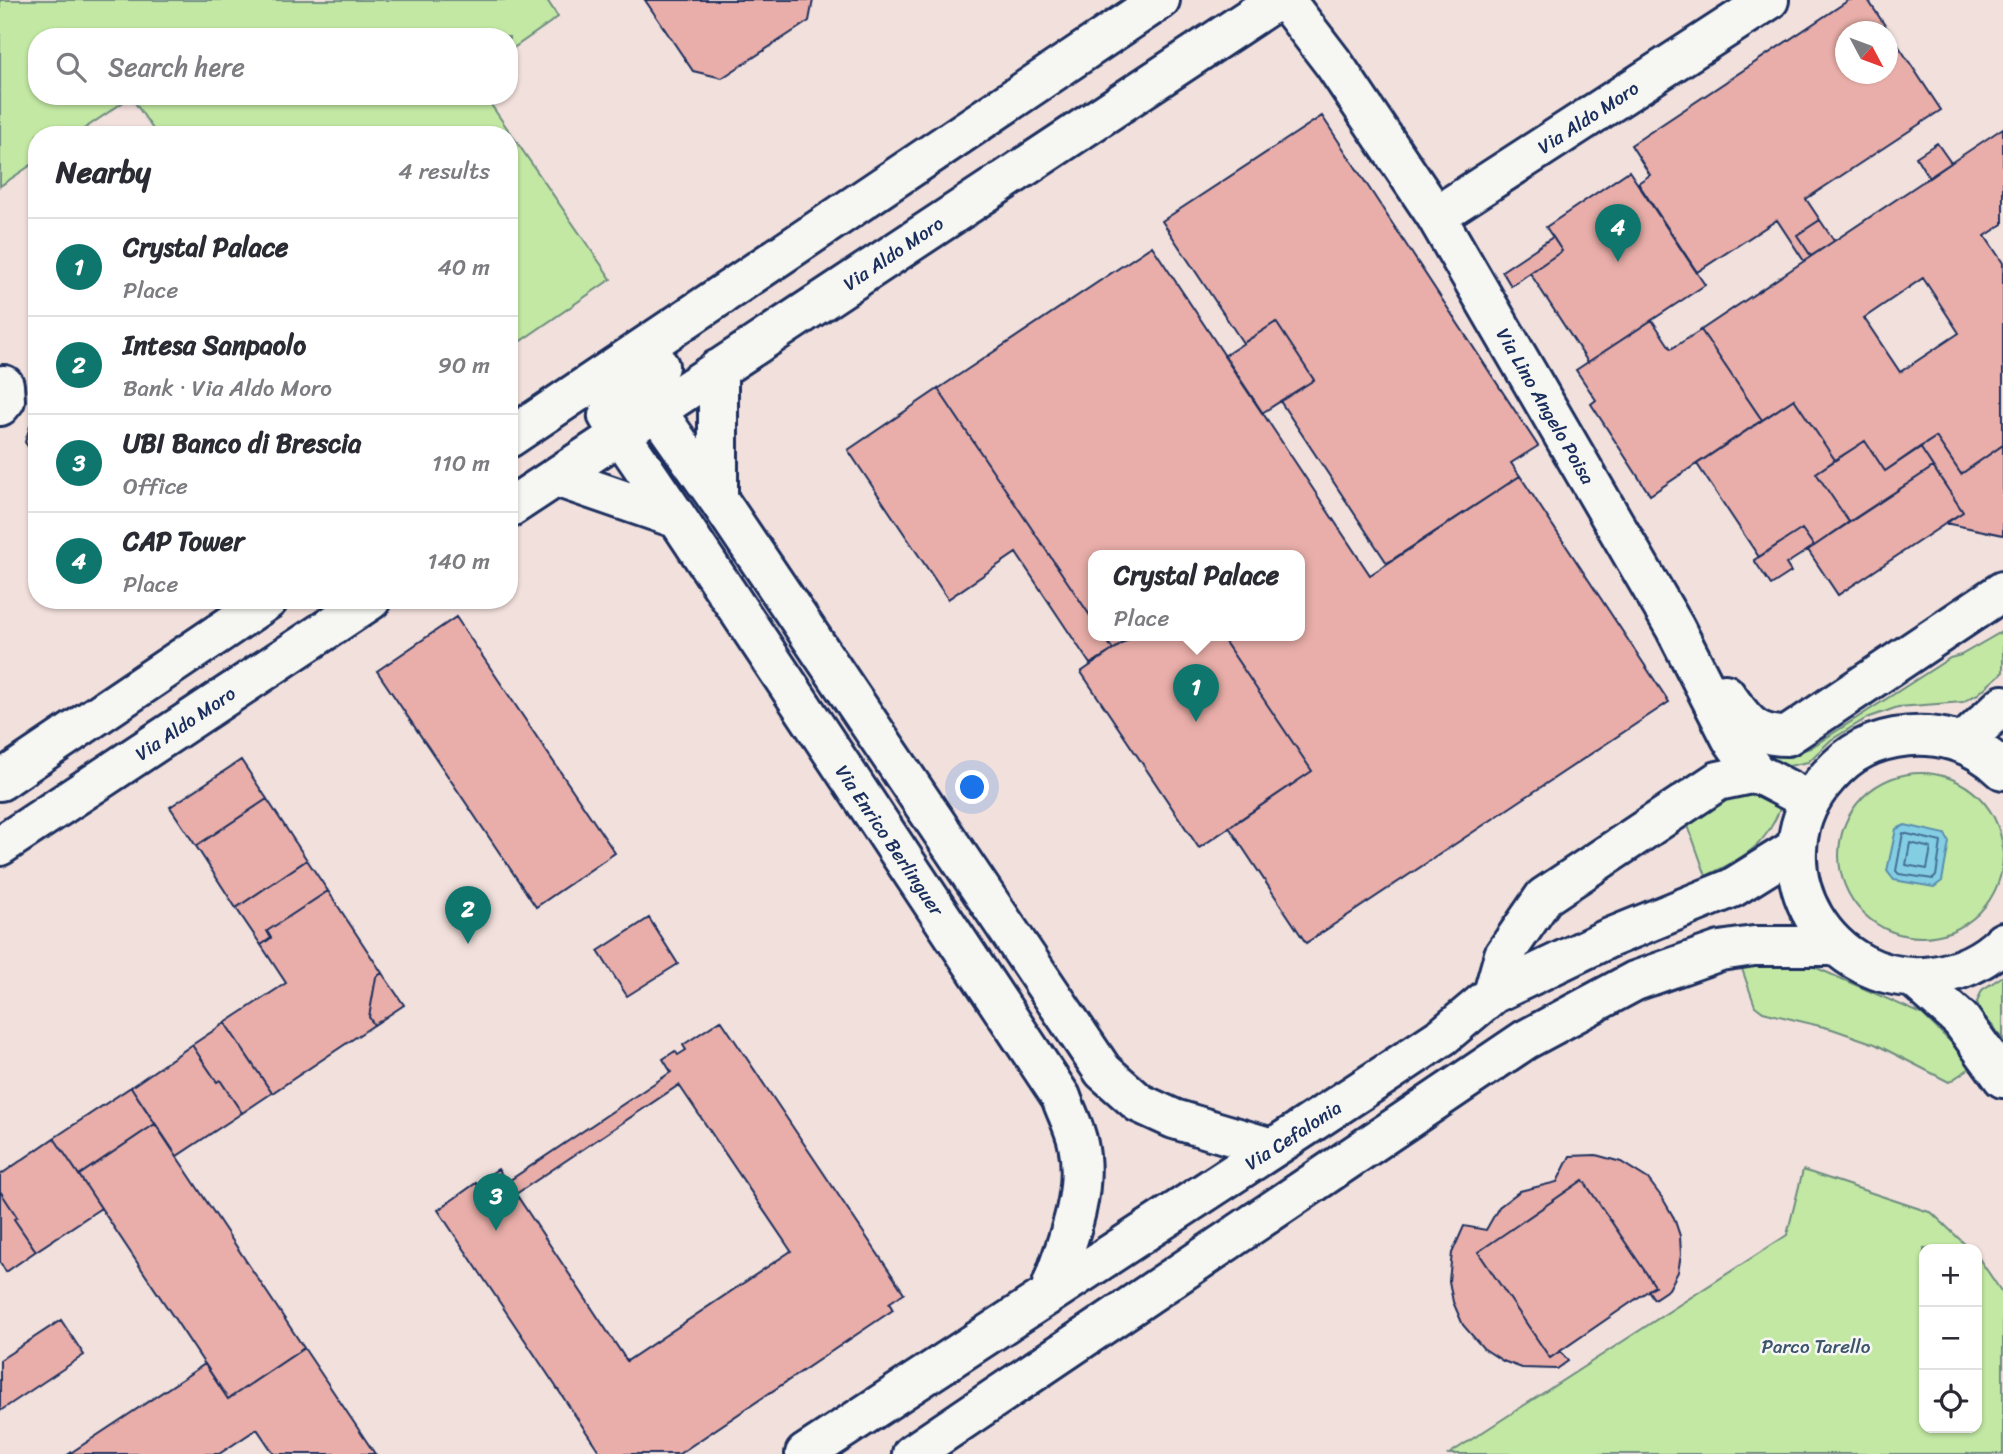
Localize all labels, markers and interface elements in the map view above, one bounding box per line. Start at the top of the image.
north arrow [1835,21,1898,84]
search box [28,28,518,105]
text: Search here [108,44,245,90]
icon: search [52,48,90,86]
street label: Via Aldo Moro [1531,72,1646,163]
text: Nearby [56,145,151,199]
text: 4 results [398,151,490,192]
pin: 4 [1595,204,1641,262]
street label: Via Aldo Moro [836,207,951,299]
text: Crystal Palace [123,224,288,270]
text: 1 [74,247,84,288]
text: 40 m [437,247,490,288]
text: Place [123,270,178,311]
text: Intesa Sanpaolo [123,322,306,368]
street label: Via Lino Angelo Poisa [1487,322,1604,491]
text: 2 [72,345,86,386]
text: 90 m [438,345,490,386]
text: Bank · Via Aldo Moro [123,368,332,409]
text: UBI Banco di Brescia [123,420,361,466]
text: 3 [73,443,85,484]
text: 110 m [432,443,490,484]
text: Office [123,466,188,507]
text: CAP Tower [123,518,244,564]
text: 4 [72,541,86,582]
text: 140 m [428,541,490,582]
popup [1088,550,1305,641]
text: Crystal Palace [1114,552,1279,598]
text: Place [123,564,178,605]
text: Place [1114,598,1169,639]
pin: 1 [1173,664,1219,722]
street label: Via Aldo Moro [128,677,243,769]
street label: Via Enrico Berlinguer [826,758,953,924]
your location [955,770,989,804]
pin: 2 [445,886,491,944]
street label: Via Cefalonia [1238,1091,1349,1179]
pin: 3 [473,1173,519,1231]
map controls [1919,1244,1982,1433]
button: + [1919,1244,1982,1307]
button: − [1919,1307,1982,1370]
park label: Parco Tarello [1762,1330,1871,1363]
button: locate [1919,1370,1982,1433]

